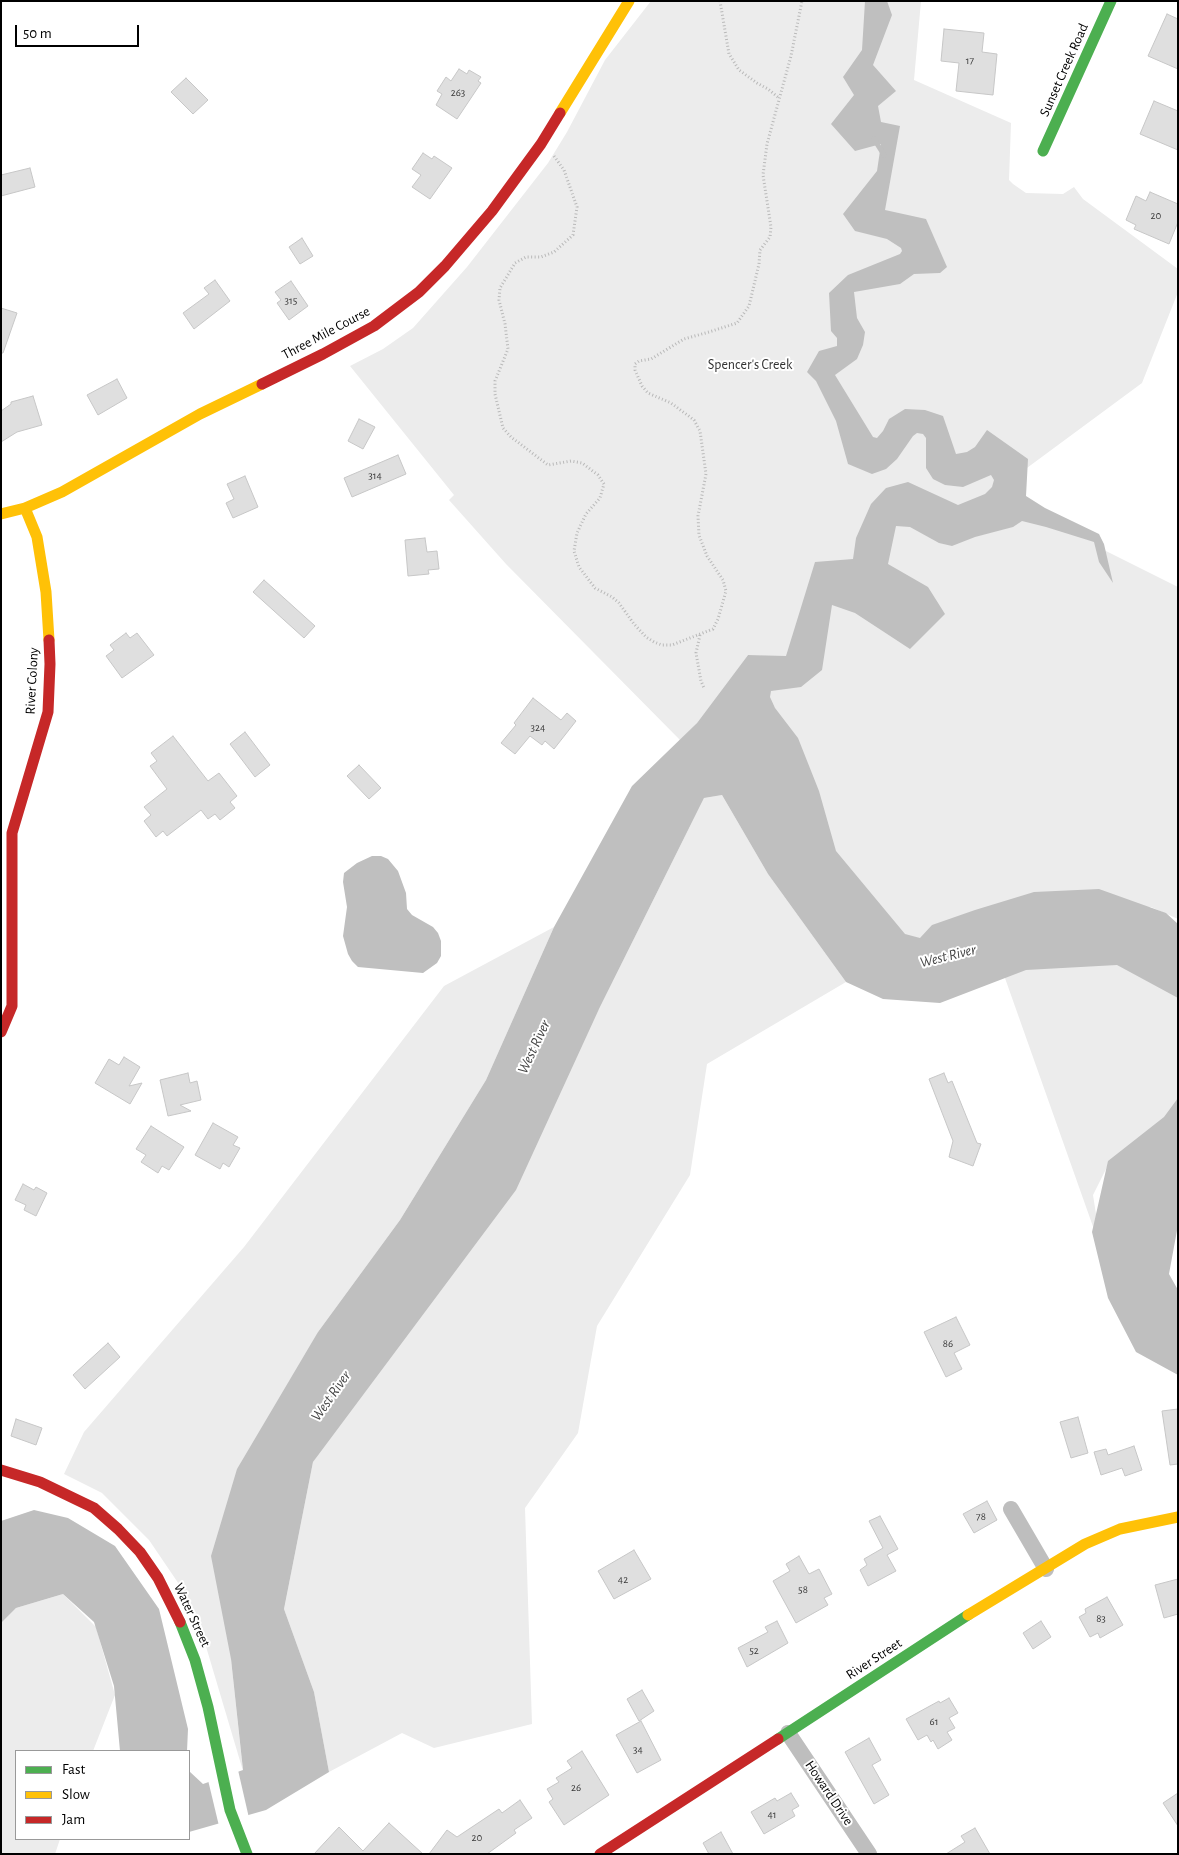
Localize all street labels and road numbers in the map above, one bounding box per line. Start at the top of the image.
street label: Sunset Creek Road [1036,21,1092,119]
street label: Three Mile Course [279,303,373,363]
street label: River Colony [22,647,42,715]
street label: Water Street [170,1580,214,1650]
street label: River Street [843,1635,905,1683]
street label: Howard Drive [801,1757,857,1829]

